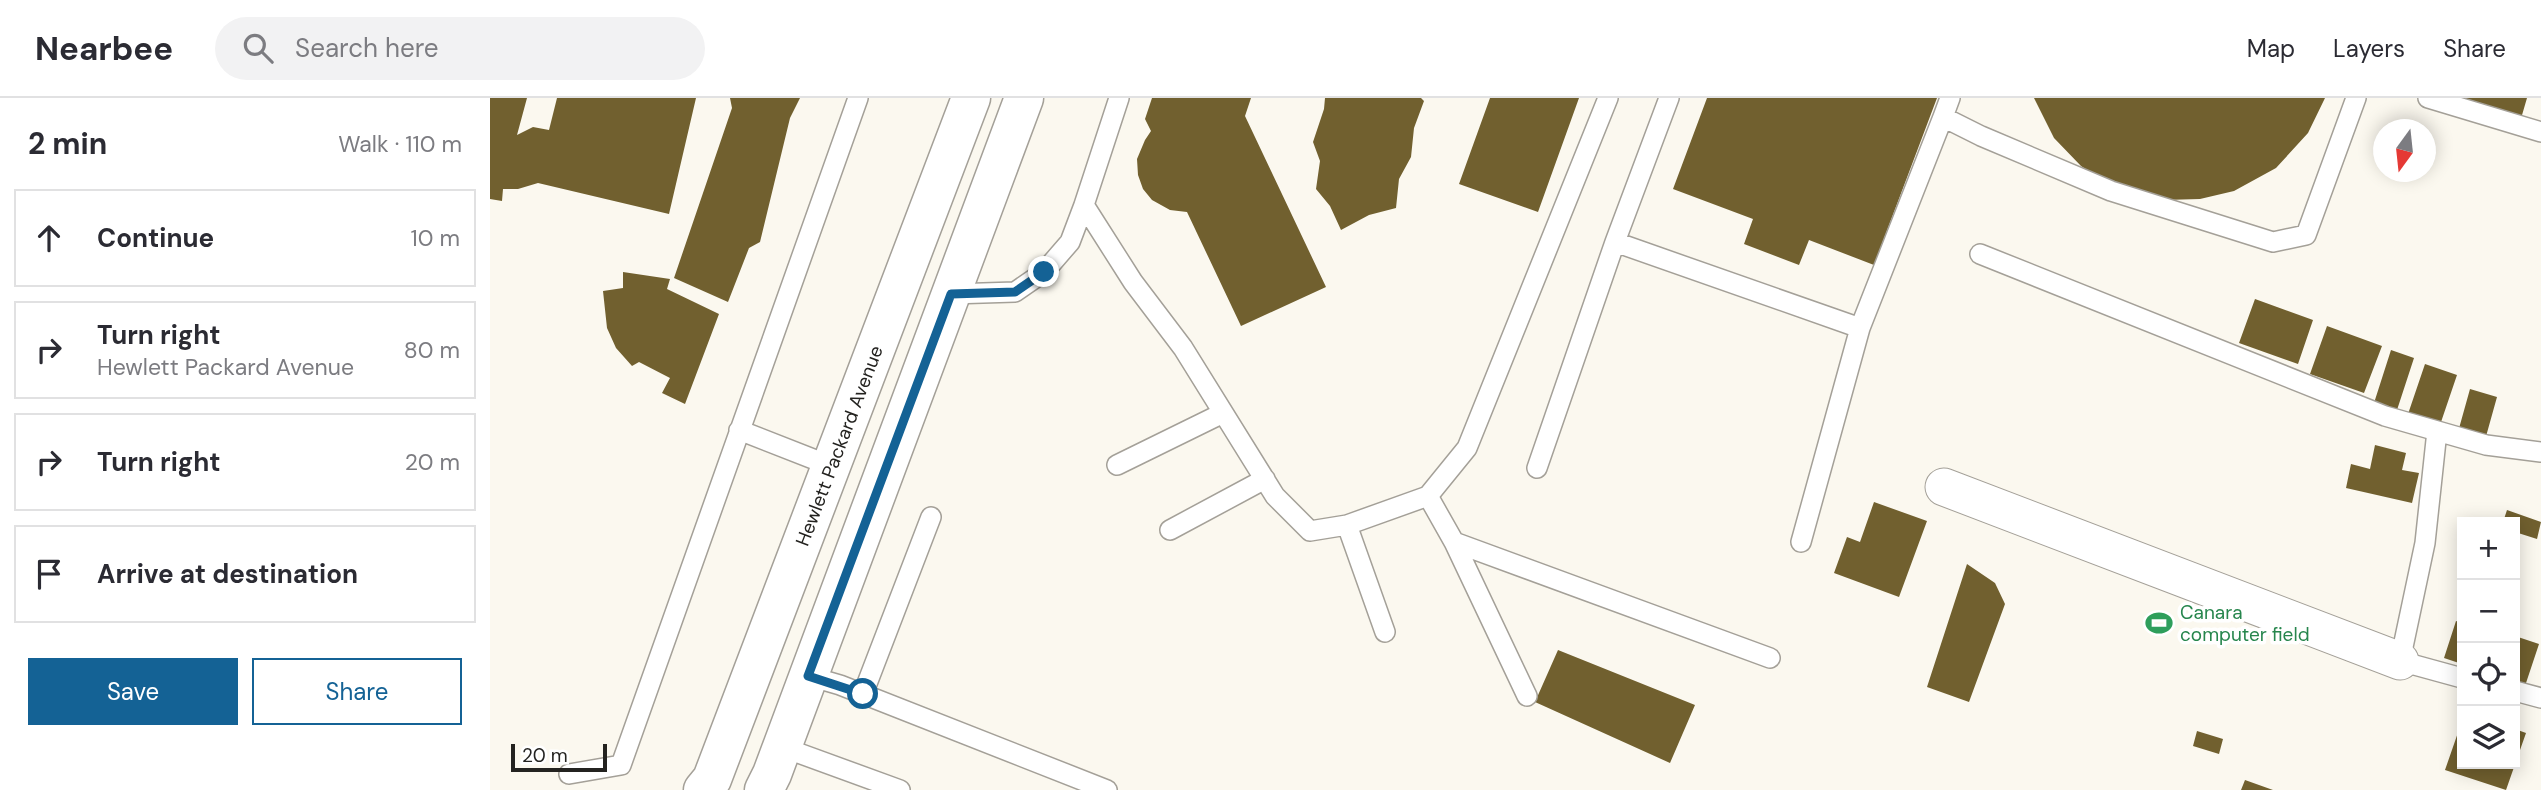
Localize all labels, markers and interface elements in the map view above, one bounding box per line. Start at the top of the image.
search box [215,17,705,80]
text: Nearbee [35,27,173,70]
icon: search [239,29,277,67]
text: Search here [295,31,439,65]
text: Map [2247,33,2295,64]
text: Layers [2333,33,2405,64]
text: Share [2443,33,2506,64]
north arrow [2373,119,2436,182]
text: 2 min [28,124,107,163]
text: Walk · 110 m [338,129,462,159]
icon: ahead [30,219,68,257]
text: Continue [97,221,214,255]
text: 10 m [410,223,460,253]
route end [1028,256,1059,287]
text: Turn right [97,318,221,352]
icon: right [30,331,68,369]
text: 80 m [404,335,460,365]
street label: Hewlett Packard Avenue [789,342,888,549]
text: Hewlett Packard Avenue [97,352,354,382]
icon: right [30,443,68,481]
text: Turn right [97,445,221,479]
text: 20 m [405,447,460,477]
map controls [2457,517,2520,769]
button: + [2457,517,2520,580]
icon: arrive [30,555,68,593]
text: Arrive at destination [97,557,358,591]
button: − [2457,580,2520,643]
place label: Canara computer field [2180,600,2310,647]
sports icon: Canara computer field [2144,608,2174,638]
button: locate [2457,643,2520,706]
button: Save [28,658,238,725]
button: Share [252,658,462,725]
route start [847,678,878,709]
button: layers [2457,706,2520,769]
scale bar [511,741,607,773]
text: 20 m [522,743,568,768]

